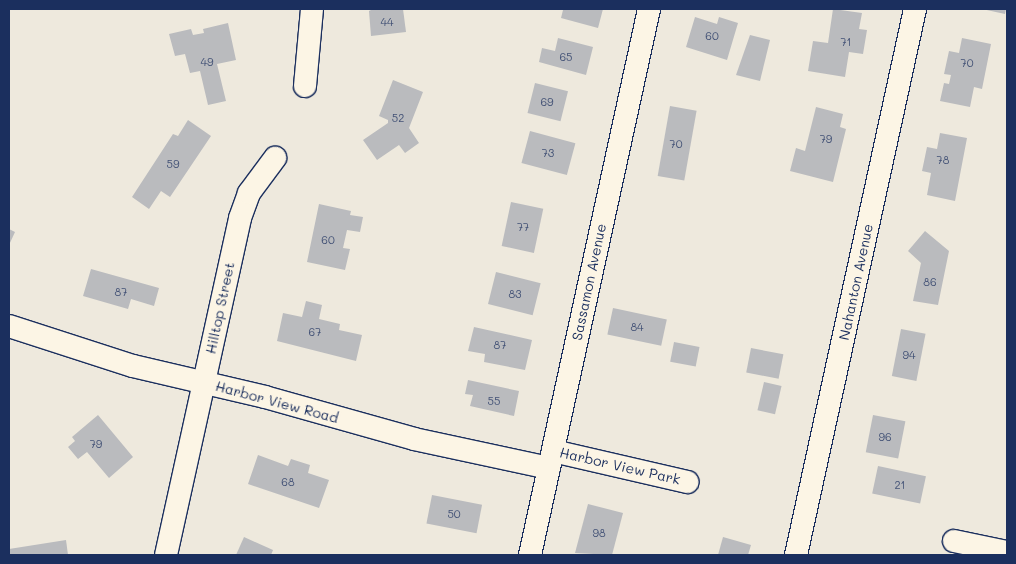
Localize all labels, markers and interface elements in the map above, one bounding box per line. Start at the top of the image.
house number: 44 [381,15,393,29]
house number: 60 [705,29,719,43]
house number: 71 [840,35,852,49]
house number: 65 [559,50,573,64]
house number: 49 [201,55,213,69]
house number: 70 [961,56,973,70]
house number: 69 [540,95,554,109]
house number: 52 [392,111,404,125]
house number: 79 [820,132,832,146]
house number: 70 [670,137,682,151]
house number: 73 [542,146,554,160]
house number: 78 [937,153,949,167]
house number: 59 [167,157,179,171]
house number: 77 [517,220,529,234]
street label: Sassamon Avenue [568,222,610,342]
street label: Nahanton Avenue [835,222,877,342]
house number: 60 [321,233,335,247]
street label: Hilltop Street [202,261,238,355]
house number: 86 [923,275,937,289]
house number: 87 [115,285,127,299]
house number: 83 [508,287,522,301]
house number: 84 [630,320,644,334]
house number: 67 [309,325,321,339]
house number: 87 [494,338,506,352]
house number: 94 [903,348,915,362]
street label: Harbor View Road [214,377,340,427]
house number: 55 [488,394,500,408]
house number: 96 [878,430,892,444]
house number: 79 [90,437,102,451]
street label: Harbor View Park [558,444,682,488]
house number: 68 [281,475,295,489]
house number: 21 [894,478,906,492]
house number: 50 [447,507,461,521]
house number: 98 [592,526,606,540]

